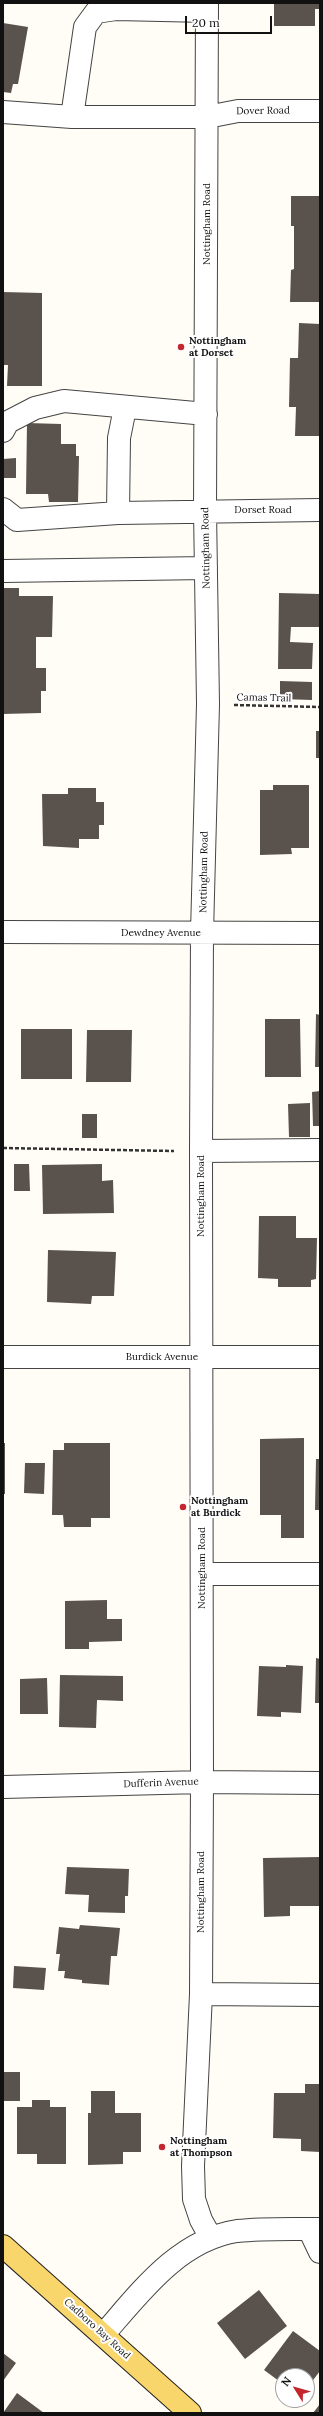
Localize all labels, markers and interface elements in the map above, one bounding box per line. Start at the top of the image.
scale bar [187,8,274,34]
text: 20 m [192,15,220,30]
street label: Dover Road [236,105,290,117]
street label: Nottingham Road [201,183,213,265]
place label: Nottingham at Dorset [189,335,246,358]
marker: Nottingham at Dorset [176,342,186,352]
street label: Dorset Road [234,504,292,516]
street label: Nottingham Road [199,507,213,589]
street label: Camas Trail [237,692,291,704]
street label: Nottingham Road [197,831,211,913]
street label: Dewdney Avenue [121,927,201,939]
street label: Nottingham Road [195,1155,207,1237]
street label: Burdick Avenue [126,1351,198,1363]
place label: Nottingham at Burdick [191,1495,248,1518]
marker: Nottingham at Burdick [178,1502,188,1512]
street label: Nottingham Road [196,1527,208,1609]
street label: Dufferin Avenue [123,1776,199,1790]
street label: Nottingham Road [195,1851,207,1933]
place label: Nottingham at Thompson [170,2135,232,2158]
marker: Nottingham at Thompson [157,2142,167,2152]
street label: Cadboro Bay Road [61,2296,133,2362]
north arrow [275,2368,315,2408]
text: N [278,2374,294,2389]

